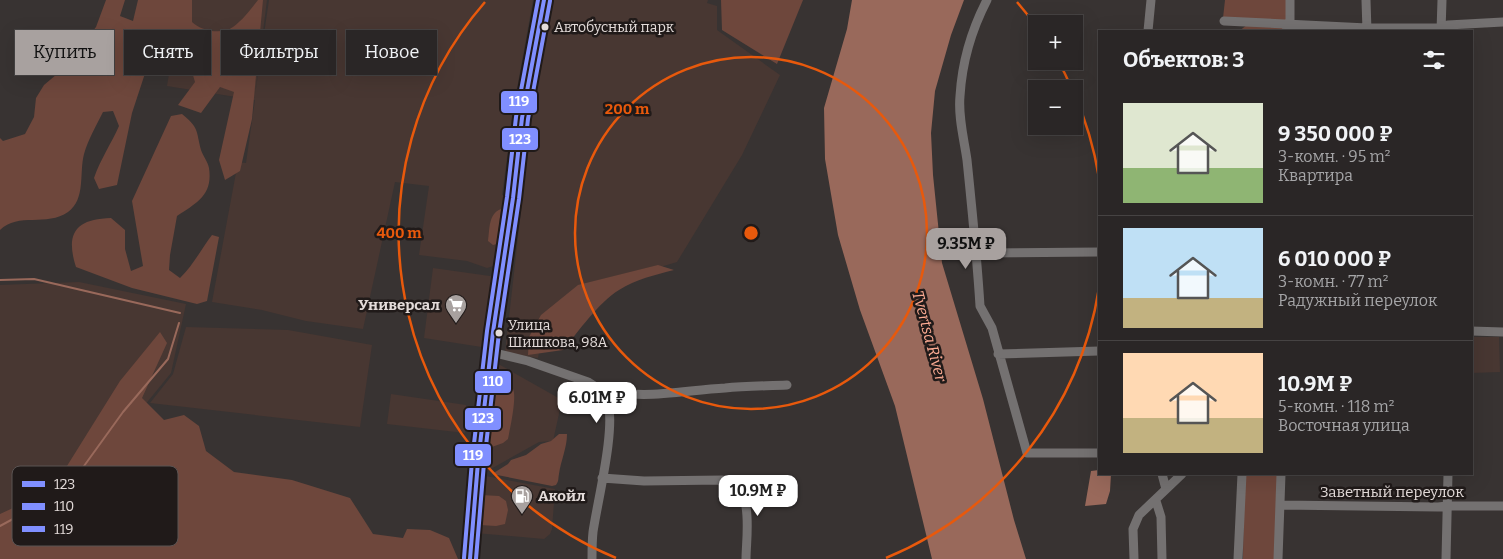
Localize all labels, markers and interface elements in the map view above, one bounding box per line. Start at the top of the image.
map controls [1028,15,1083,135]
button: + [1028,15,1083,70]
place label: Автобусный парк [554,19,675,36]
marker: Автобусный парк [540,22,550,32]
chip: Купить [15,30,114,75]
chip: Снять [124,30,211,75]
chip: Фильтры [221,30,336,75]
chip: Новое [346,30,437,75]
icon: filters [1420,46,1448,74]
text: Объектов: 3 [1123,47,1244,73]
button: − [1028,80,1083,135]
line badge: 119 [500,90,538,114]
text: 119 [509,93,529,110]
text: 200 m [605,100,650,118]
text: 9 350 000 ₽ [1278,121,1392,147]
icon: home [1163,123,1223,183]
line badge: 123 [501,127,539,151]
text: 123 [509,131,531,148]
text: 3-комн. · 95 m² [1278,147,1390,166]
text: Квартира [1278,166,1353,185]
text: 400 m [376,224,422,242]
centre of rings [742,224,760,242]
pin: 9.35M ₽ [920,228,1012,270]
text: 9.35M ₽ [937,234,995,253]
text: 6 010 000 ₽ [1278,246,1391,272]
icon: home [1163,248,1223,308]
text: 3-комн. · 77 m² [1278,272,1389,291]
water label: Tvertsa River [908,289,951,385]
text: Радужный переулок [1278,291,1437,310]
supermarket icon: Универсал [444,293,468,324]
place label: Универсал [358,296,441,314]
place label: Улица Шишкова, 98А [508,317,607,351]
marker: Улица Шишкова, 98А [494,328,504,338]
line badge: 110 [474,370,512,394]
text: 10.9M ₽ [1278,371,1352,397]
text: 110 [483,373,504,390]
icon: home [1163,373,1223,433]
pin: 6.01M ₽ [551,382,643,424]
text: 6.01M ₽ [569,388,625,407]
text: 5-комн. · 118 m² [1278,397,1394,416]
line badge: 123 [464,407,502,431]
text: 123 [472,410,494,427]
text: Восточная улица [1278,416,1410,435]
line badge: 119 [454,443,492,467]
text: 119 [463,447,483,464]
legend [12,466,178,546]
pin: 10.9M ₽ [712,474,804,517]
text: 123 [54,476,75,493]
text: 10.9M ₽ [730,481,786,500]
street label: Заветный переулок [1320,483,1464,501]
fuel station icon: Акойл [510,484,534,515]
place label: Акойл [538,487,586,505]
text: 110 [54,498,74,515]
text: 119 [54,521,74,538]

